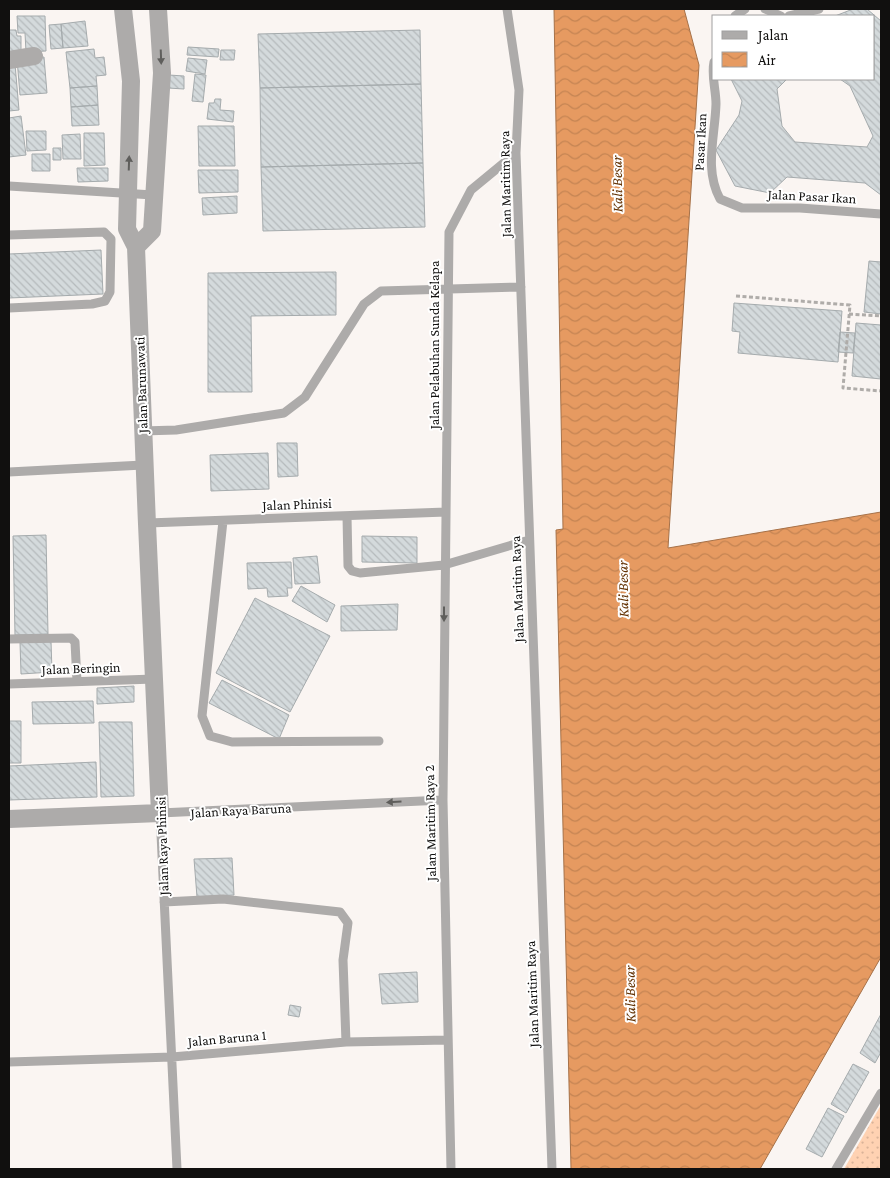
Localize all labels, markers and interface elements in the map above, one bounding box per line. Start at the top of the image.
legend [712,15,875,80]
text: Jalan [756,27,788,44]
one-way arrow [157,50,165,66]
text: Air [758,52,776,68]
street label: Pasar Ikan [690,112,710,171]
street label: Jalan Maritim Raya [496,130,514,240]
one-way arrow [125,155,133,171]
water label: Kali Besar [608,155,625,213]
street label: Jalan Pasar Ikan [765,186,857,206]
street label: Jalan Pelabuhan Sunda Kelapa [426,260,442,431]
street label: Jalan Barunawati [131,336,151,435]
street label: Jalan Phinisi [260,495,332,513]
street label: Jalan Maritim Raya [507,535,527,645]
water label: Kali Besar [614,560,631,618]
one-way arrow [440,606,448,622]
street label: Jalan Beringin [39,659,121,677]
street label: Jalan Maritim Raya 2 [421,765,439,883]
street label: Jalan Raya Phinisi [152,796,172,898]
street label: Jalan Raya Baruna [188,799,292,821]
one-way arrow [386,799,402,807]
street label: Jalan Maritim Raya [522,940,542,1050]
water label: Kali Besar [621,965,638,1023]
street label: Jalan Baruna 1 [185,1027,267,1050]

